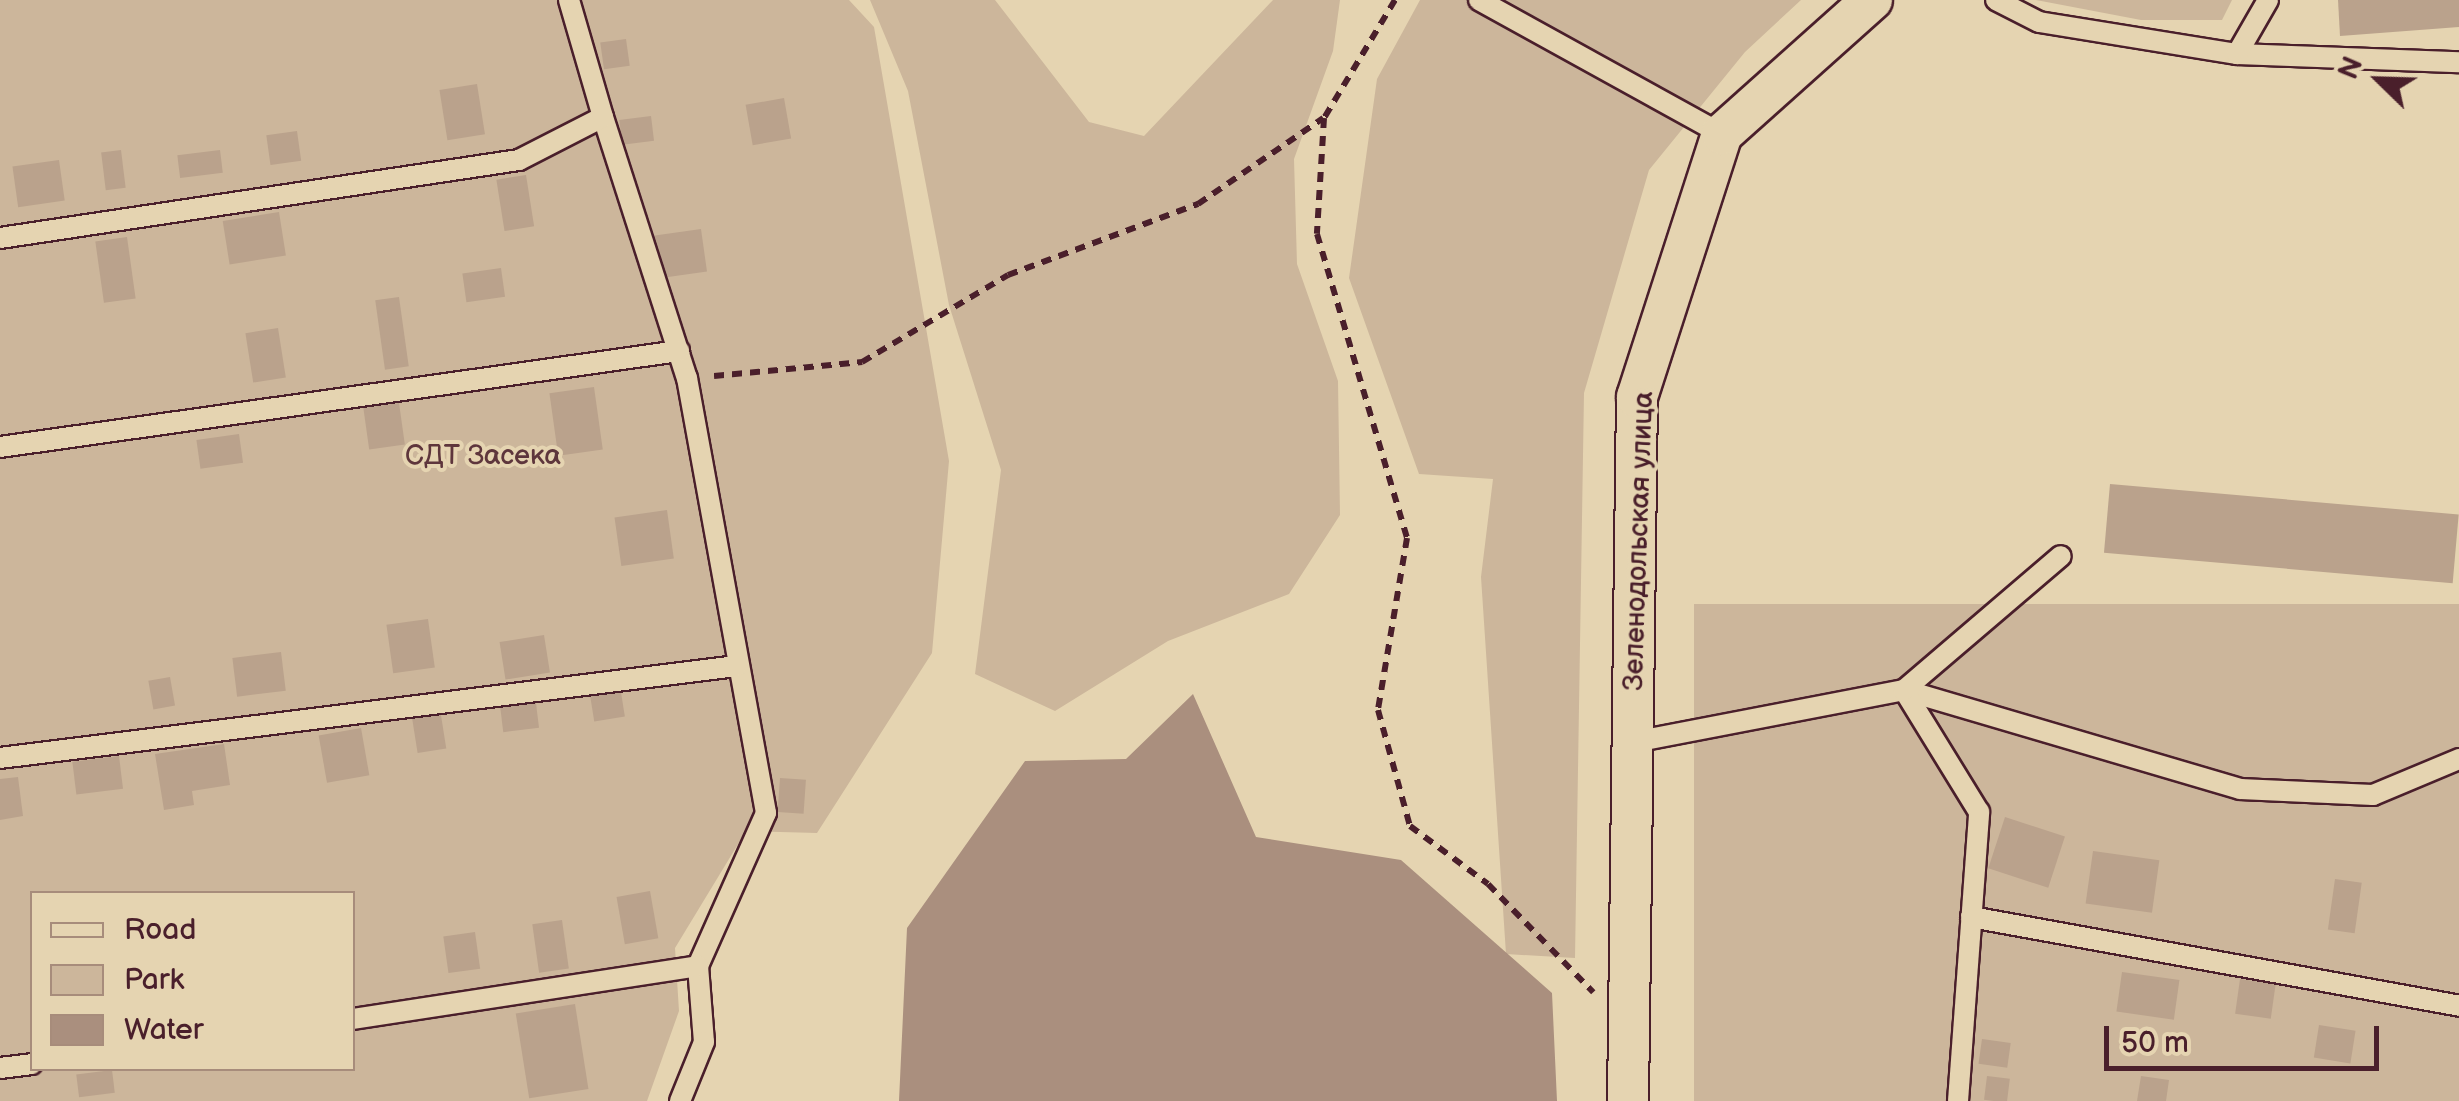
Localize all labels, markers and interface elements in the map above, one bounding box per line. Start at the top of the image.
north arrow [2329,30,2429,130]
text: N [2332,52,2370,84]
street label: Зеленодольская улица [1617,391,1661,691]
park label: СДТ Засека [405,439,561,473]
legend [30,891,355,1071]
text: Road [124,912,197,948]
text: Park [124,962,184,998]
scale bar [2109,1006,2384,1068]
text: Water [124,1012,204,1048]
text: 50 m [2121,1025,2189,1061]

